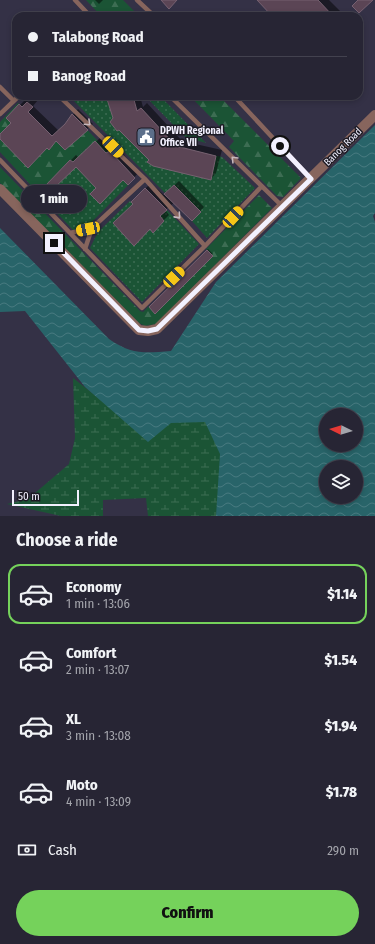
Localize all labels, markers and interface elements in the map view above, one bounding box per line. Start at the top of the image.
text: Talabong Road [52,28,144,46]
text: Banog Road [52,67,126,85]
one-way arrow [83,118,91,125]
place label: DPWH Regional Office VII [160,125,224,149]
public building icon: DPWH Regional Office VII [135,126,157,148]
street label: Banog Road [322,126,364,168]
car [100,134,126,160]
route start [271,137,289,155]
one-way arrow [231,157,239,164]
callout: 1 min [21,185,87,213]
text: 1 min [40,191,68,206]
car [220,204,246,230]
one-way arrow [174,211,181,219]
car [75,221,101,237]
route end [45,234,63,252]
car [161,264,187,290]
north arrow [319,408,363,452]
map controls [319,408,363,504]
button: layers [319,460,363,504]
scale bar [12,488,79,507]
text: 50 m [18,490,40,503]
text: Choose a ride [16,529,118,551]
icon: car [18,576,54,612]
text: Economy [66,578,121,596]
text: $1.14 [327,585,357,603]
text: 1 min · 13:06 [66,596,130,611]
icon: car [18,642,54,678]
text: Comfort [66,644,117,662]
text: $1.54 [325,651,357,669]
text: 2 min · 13:07 [66,662,129,677]
icon: car [18,708,54,744]
text: XL [66,710,81,728]
text: $1.94 [325,717,357,735]
text: 3 min · 13:08 [66,728,131,743]
icon: car [18,774,54,810]
text: Moto [66,776,98,794]
text: $1.78 [326,783,357,801]
text: 4 min · 13:09 [66,794,131,809]
icon: cash [16,839,38,861]
text: Cash [48,841,77,859]
text: 290 m [327,843,359,858]
button: Confirm [16,890,359,936]

